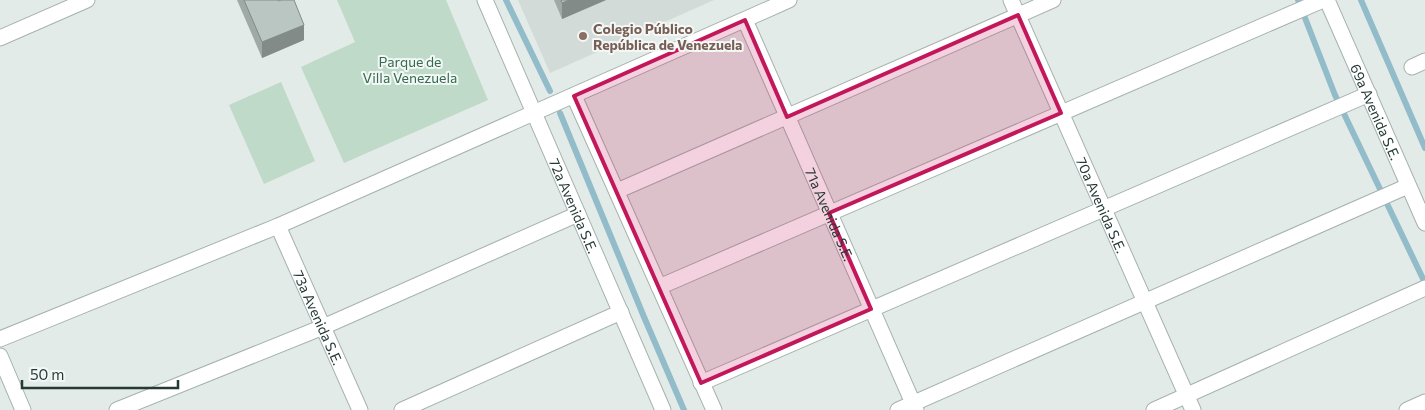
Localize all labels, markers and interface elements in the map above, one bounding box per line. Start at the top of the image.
place label: Colegio Público República de Venezuela [593,20,742,53]
marker: Colegio Público República de Venezuela [577,30,589,42]
park label: Parque de Villa Venezuela [363,53,457,86]
street label: 69a Avenida S.E. [1348,61,1405,162]
street label: 70a Avenida S.E. [1073,154,1131,255]
street label: 72a Avenida S.E. [546,156,602,255]
street label: 71a Avenida S.E. [802,165,858,263]
street label: 73a Avenida S.E. [290,267,347,367]
scale bar [22,358,179,390]
text: 50 m [30,365,64,383]

